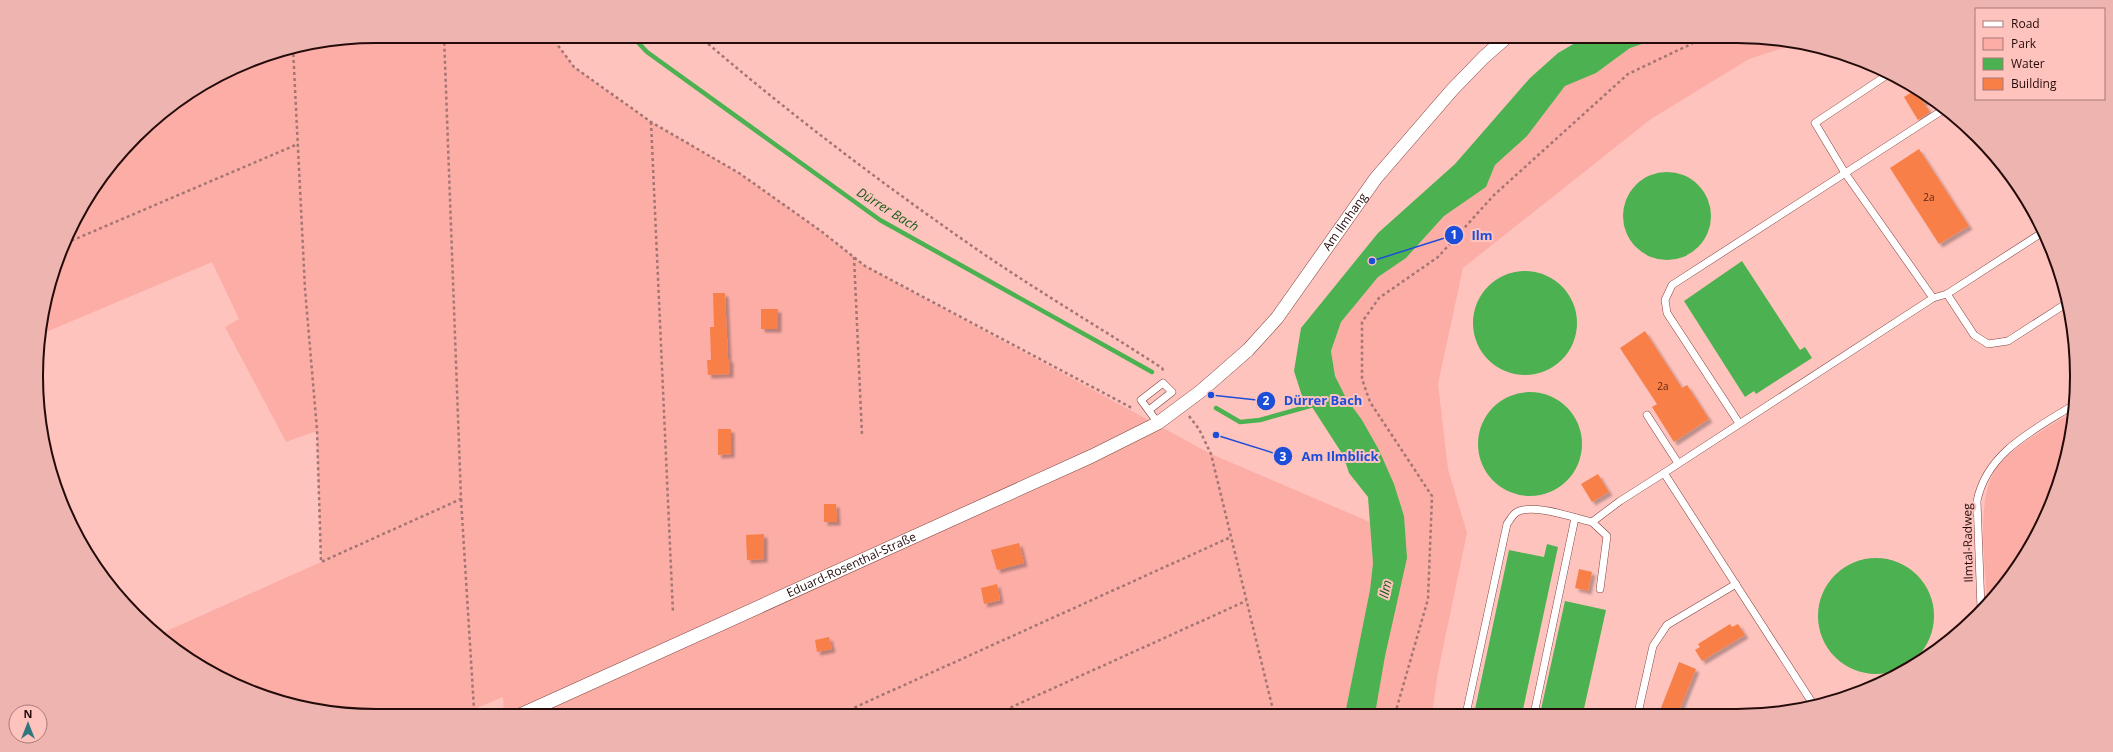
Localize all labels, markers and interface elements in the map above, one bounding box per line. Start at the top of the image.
legend [1975,8,2105,100]
text: Road [2011,15,2040,32]
text: Park [2011,35,2037,52]
text: Water [2011,55,2045,72]
text: Building [2011,75,2057,92]
water label: Dürrer Bach [854,183,922,235]
street label: Am Ilmhang [1318,189,1371,254]
house number: 2a [1923,190,1935,204]
callout: Ilm [1444,223,1501,248]
text: 1 [1451,226,1457,243]
text: Ilm [1471,226,1493,244]
house number: 2a [1657,379,1669,393]
callout: Dürrer Bach [1256,388,1371,413]
text: Dürrer Bach [1284,391,1362,409]
text: 2 [1263,392,1270,409]
callout: Am Ilmblick [1273,444,1386,469]
text: Am Ilmblick [1301,447,1379,465]
text: 3 [1280,448,1287,465]
street label: Ilmtal-Radweg [1958,503,1977,583]
street label: Eduard-Rosenthal-Straße [784,528,919,601]
water label: Ilm [1374,578,1396,600]
north arrow [8,704,48,744]
text: N [24,706,32,721]

